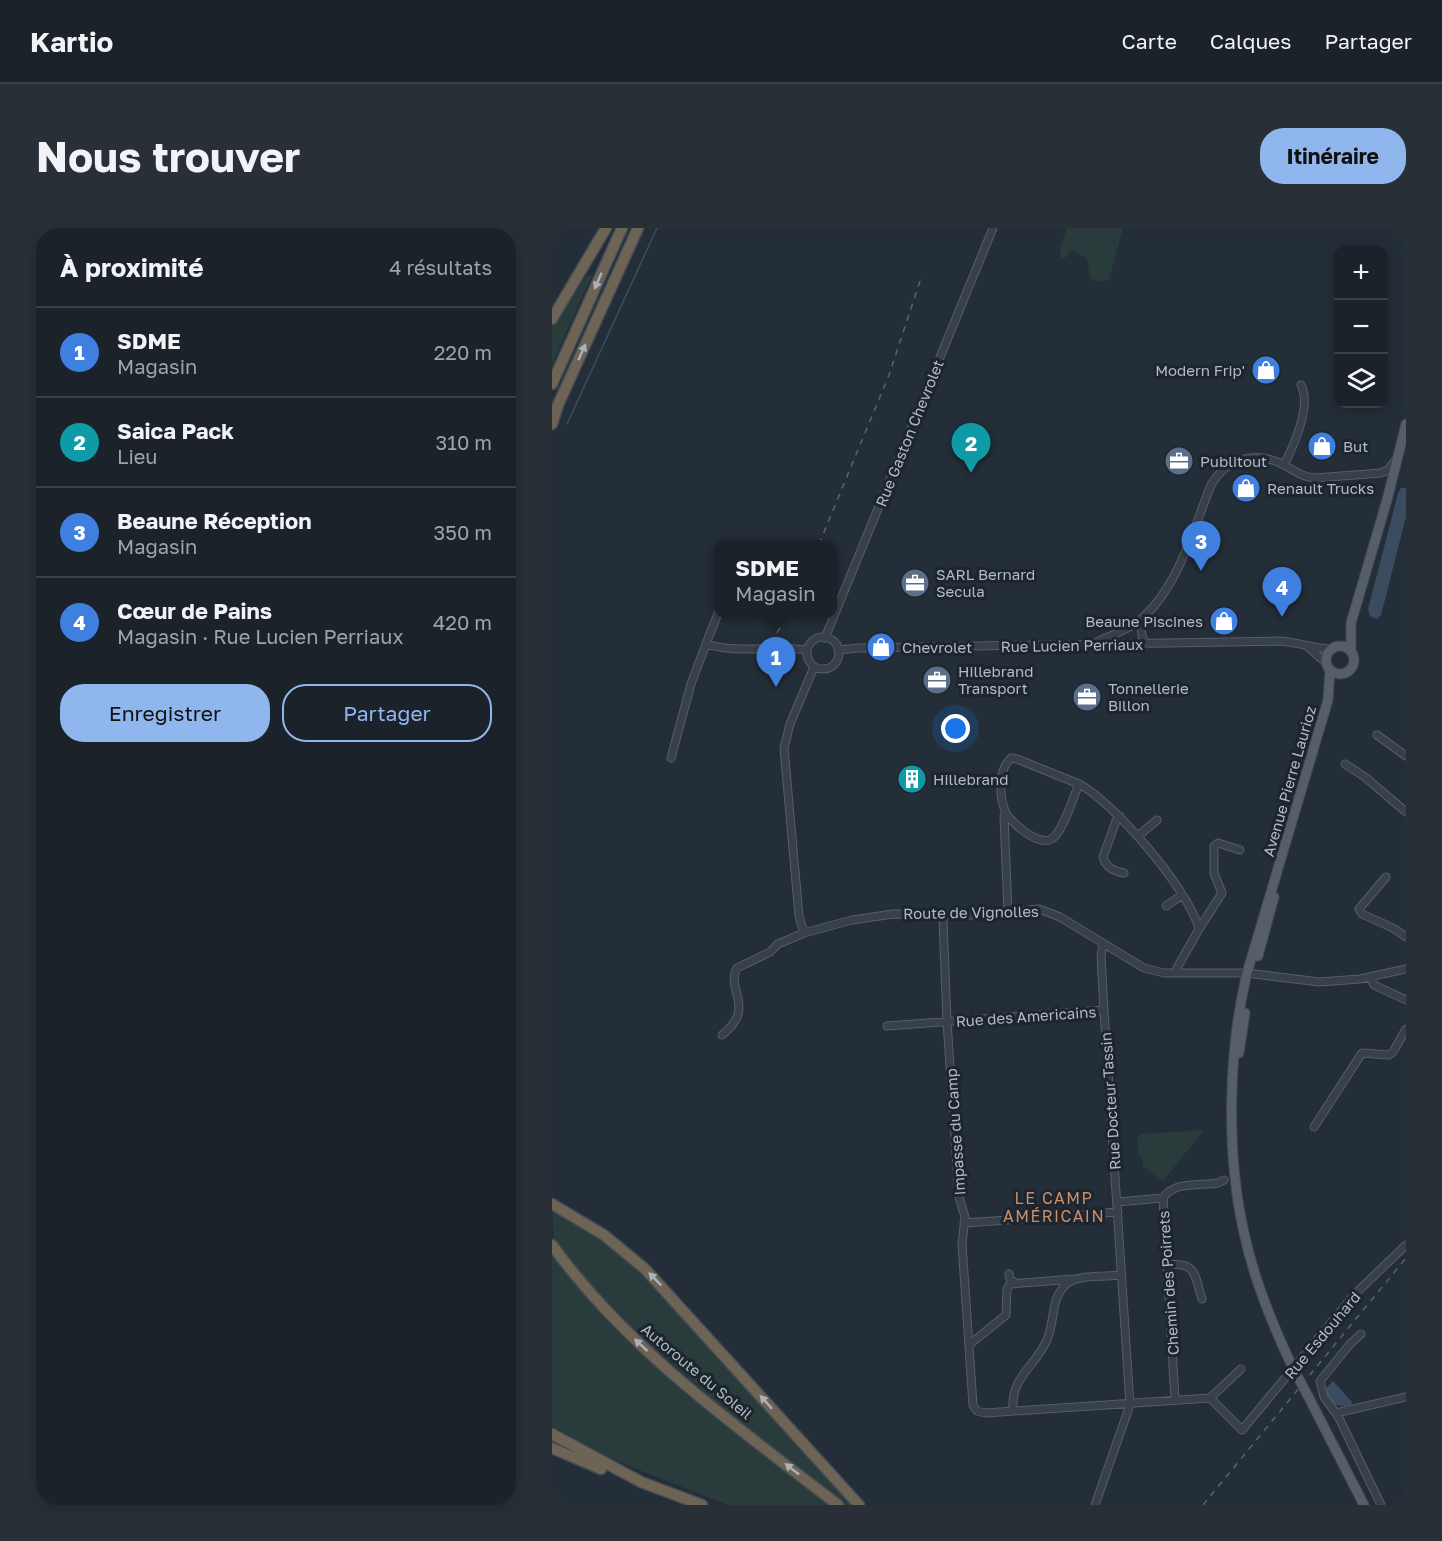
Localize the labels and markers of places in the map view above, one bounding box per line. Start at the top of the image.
shop icon: Modern Frip' [1250,354,1282,386]
place label: Modern Frip' [1155,361,1245,379]
pin: 2 [952,424,990,473]
shop icon: But [1306,430,1338,462]
place label: But [1343,437,1368,455]
office icon: Publitout [1163,445,1195,477]
place label: Publitout [1200,452,1267,470]
shop icon: Renault Trucks [1230,472,1262,504]
place label: Renault Trucks [1267,479,1374,497]
pin: 3 [1182,522,1220,571]
place label: SARL Bernard Secula [936,565,1035,600]
office icon: SARL Bernard Secula [899,567,931,599]
pin: 4 [1262,568,1302,617]
shop icon: Beaune Piscines [1208,605,1240,637]
place label: Beaune Piscines [1085,612,1203,630]
shop icon: Chevrolet [865,631,897,663]
pin: 1 [756,638,796,687]
place label: Chevrolet [902,638,972,656]
place label: Hillebrand Transport [958,662,1033,697]
office icon: Hillebrand Transport [921,664,953,696]
place label: Tonnellerie Billon [1108,679,1189,714]
office icon: Tonnellerie Billon [1071,681,1103,713]
building icon: Hillebrand [896,763,928,795]
place label: Hillebrand [933,770,1008,788]

